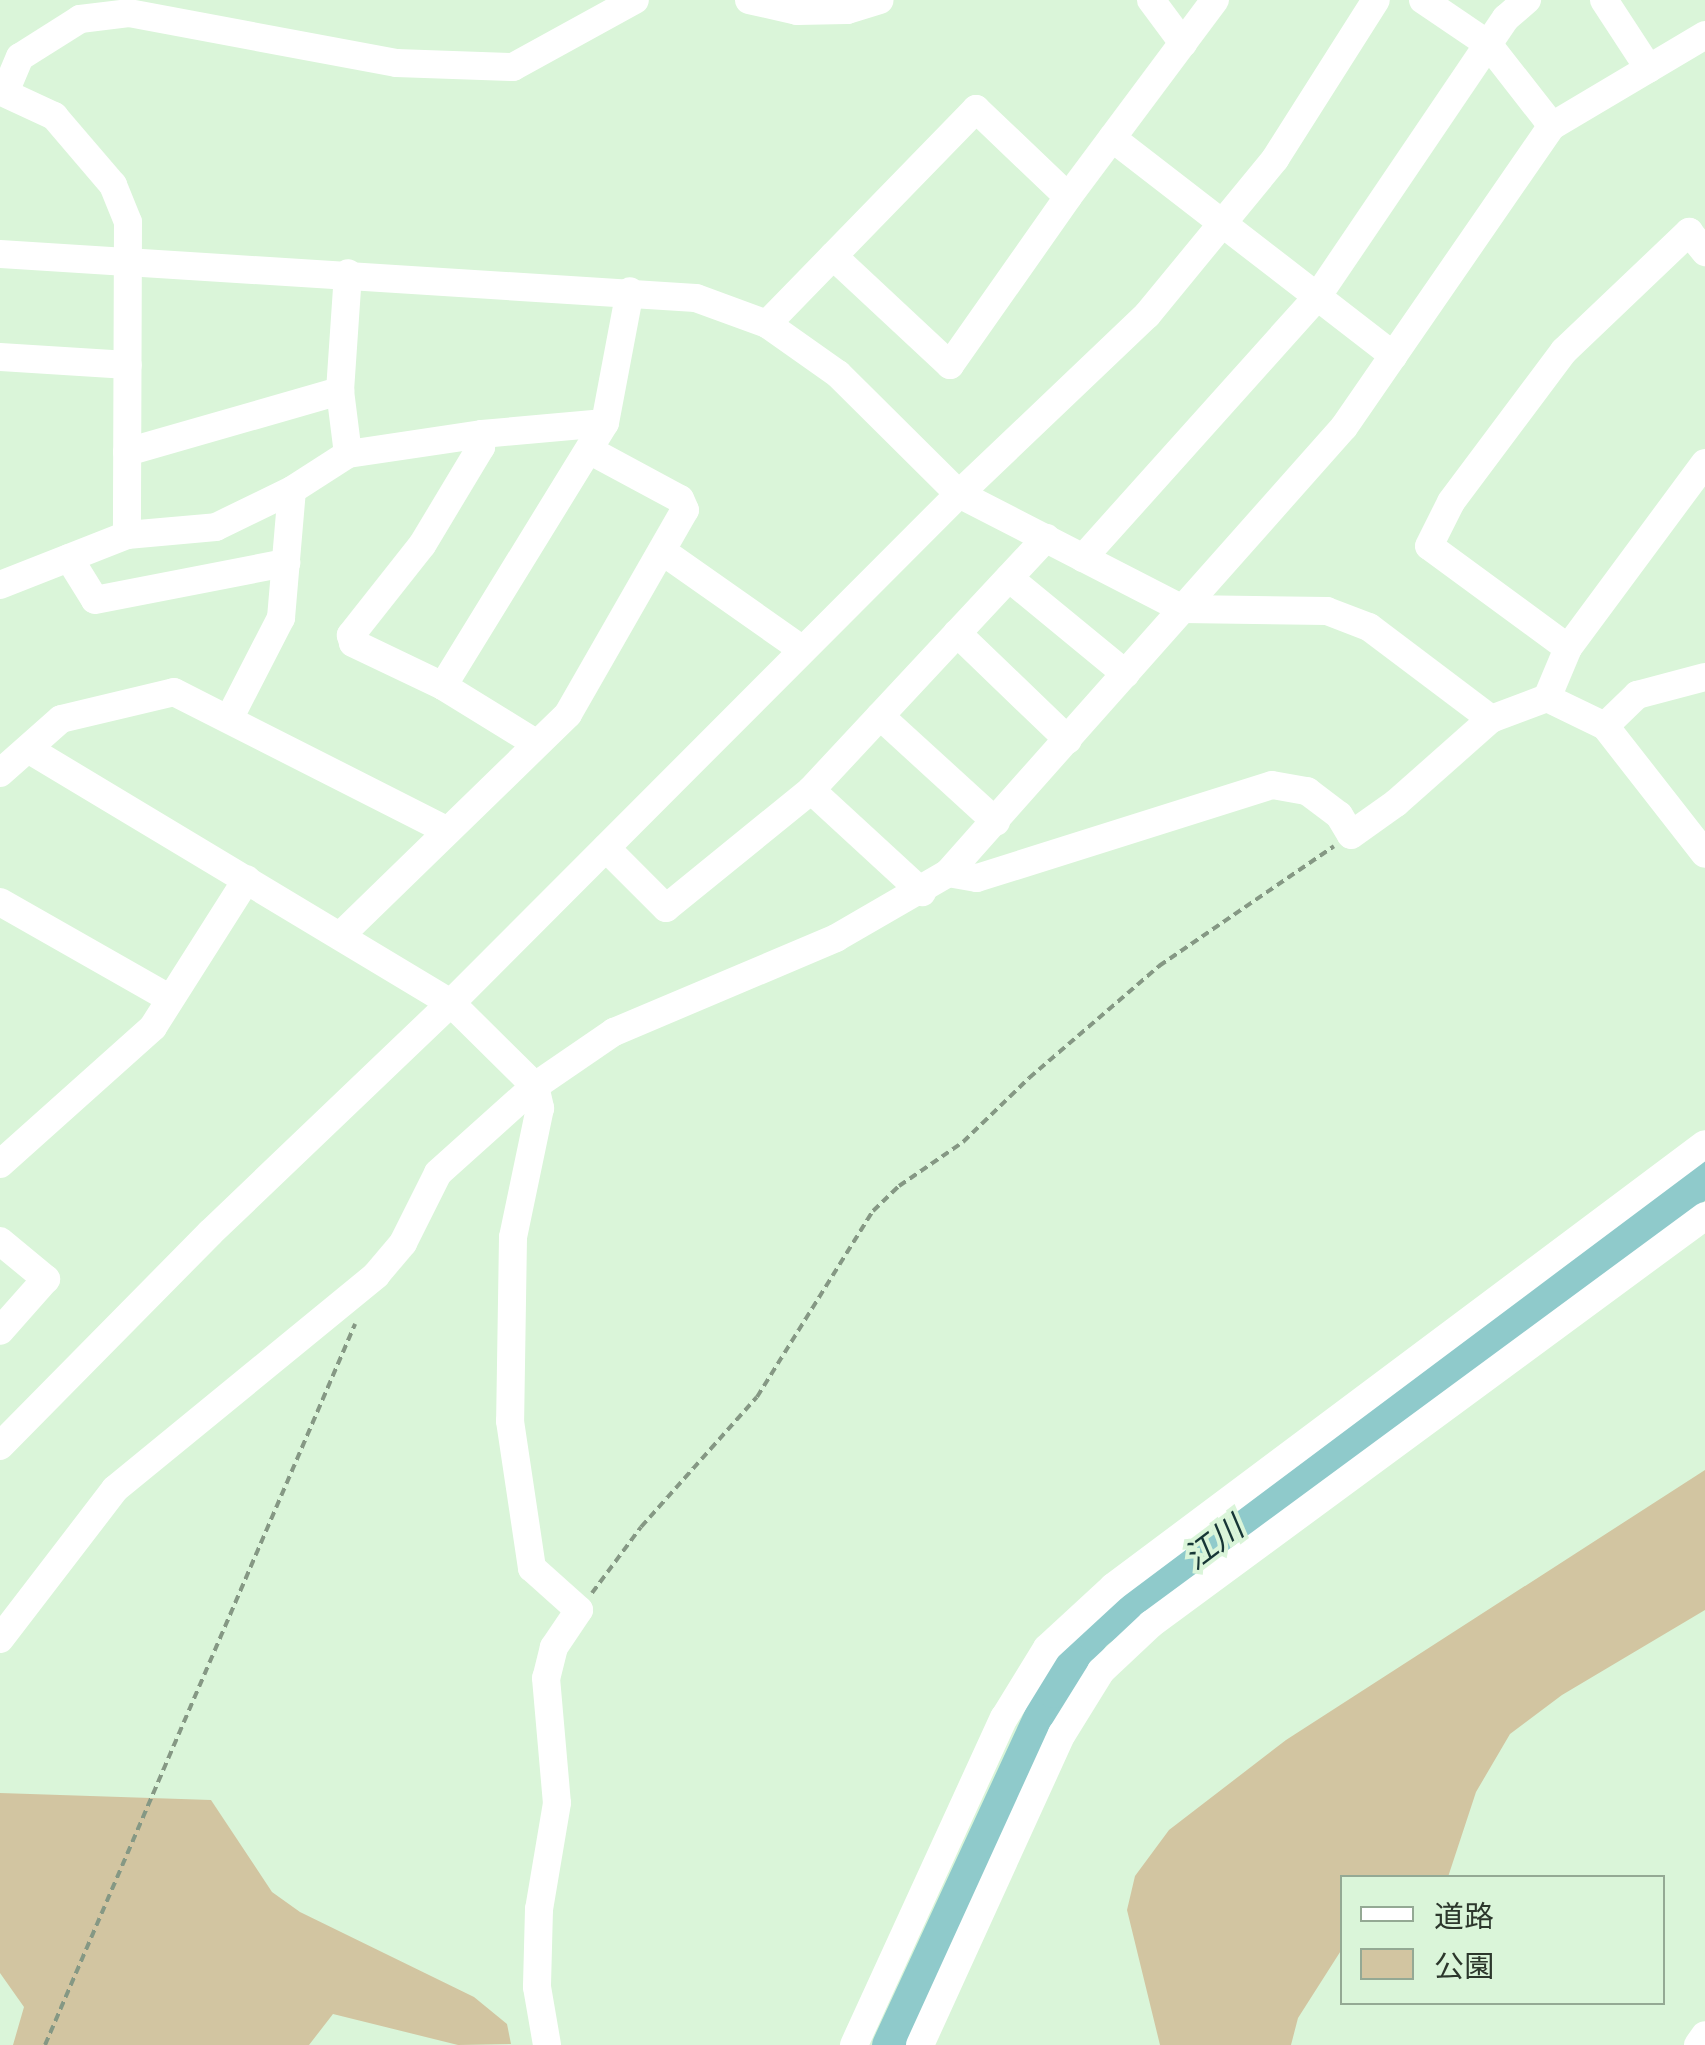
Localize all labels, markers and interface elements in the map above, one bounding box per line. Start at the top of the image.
water label: 江川 [1177,1508,1251,1578]
legend [1340,1875,1665,2005]
text: 道路 [1434,1897,1494,1935]
text: 公園 [1434,1947,1494,1985]

